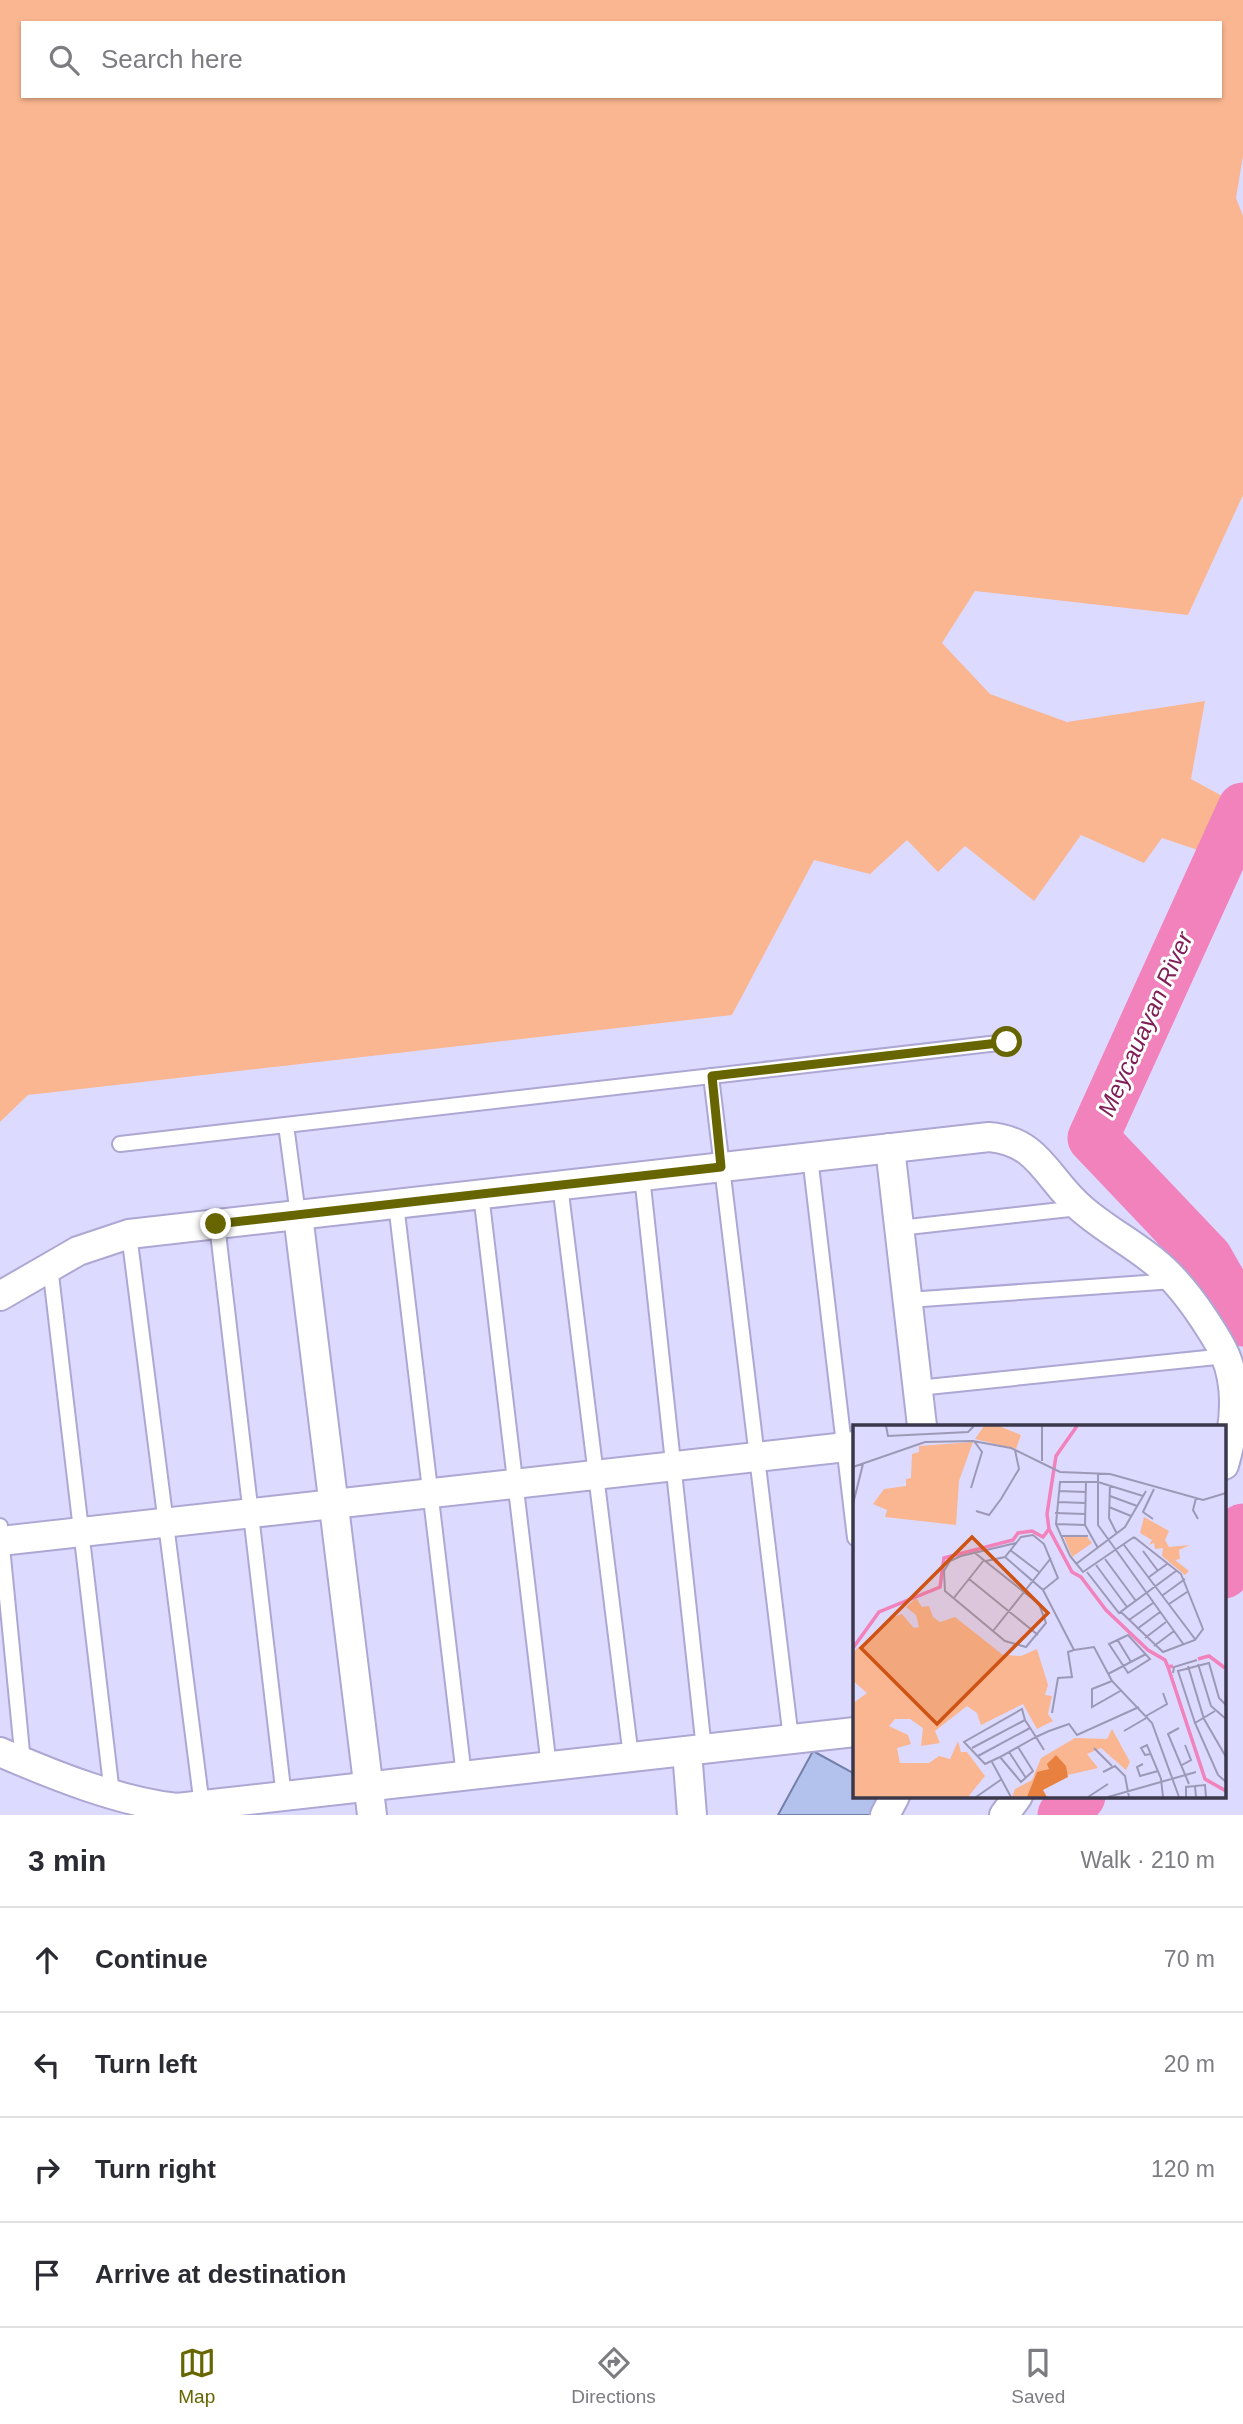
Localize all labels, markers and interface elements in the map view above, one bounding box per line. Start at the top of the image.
search box [21,21,1222,98]
icon: search [45,41,83,79]
text: Search here [101,44,243,74]
water label: Meycauayan River [1092,927,1198,1120]
route start [991,1026,1022,1057]
route end [200,1208,231,1239]
inset map [853,1425,1226,1798]
text: 3 min [28,1844,106,1877]
text: Walk · 210 m [1080,1847,1215,1873]
icon: ahead [28,1941,66,1979]
text: Continue [95,1944,208,1974]
text: 70 m [1164,1946,1215,1972]
icon: left [28,2046,66,2084]
text: Turn left [95,2049,197,2079]
text: 20 m [1164,2051,1215,2077]
icon: right [28,2151,66,2189]
text: Turn right [95,2154,216,2184]
text: 120 m [1151,2156,1215,2182]
icon: arrive [28,2256,66,2294]
text: Arrive at destination [95,2259,346,2289]
tab: Map [178,2344,216,2408]
tab: Directions [571,2344,656,2408]
tab: Saved [1011,2344,1065,2408]

